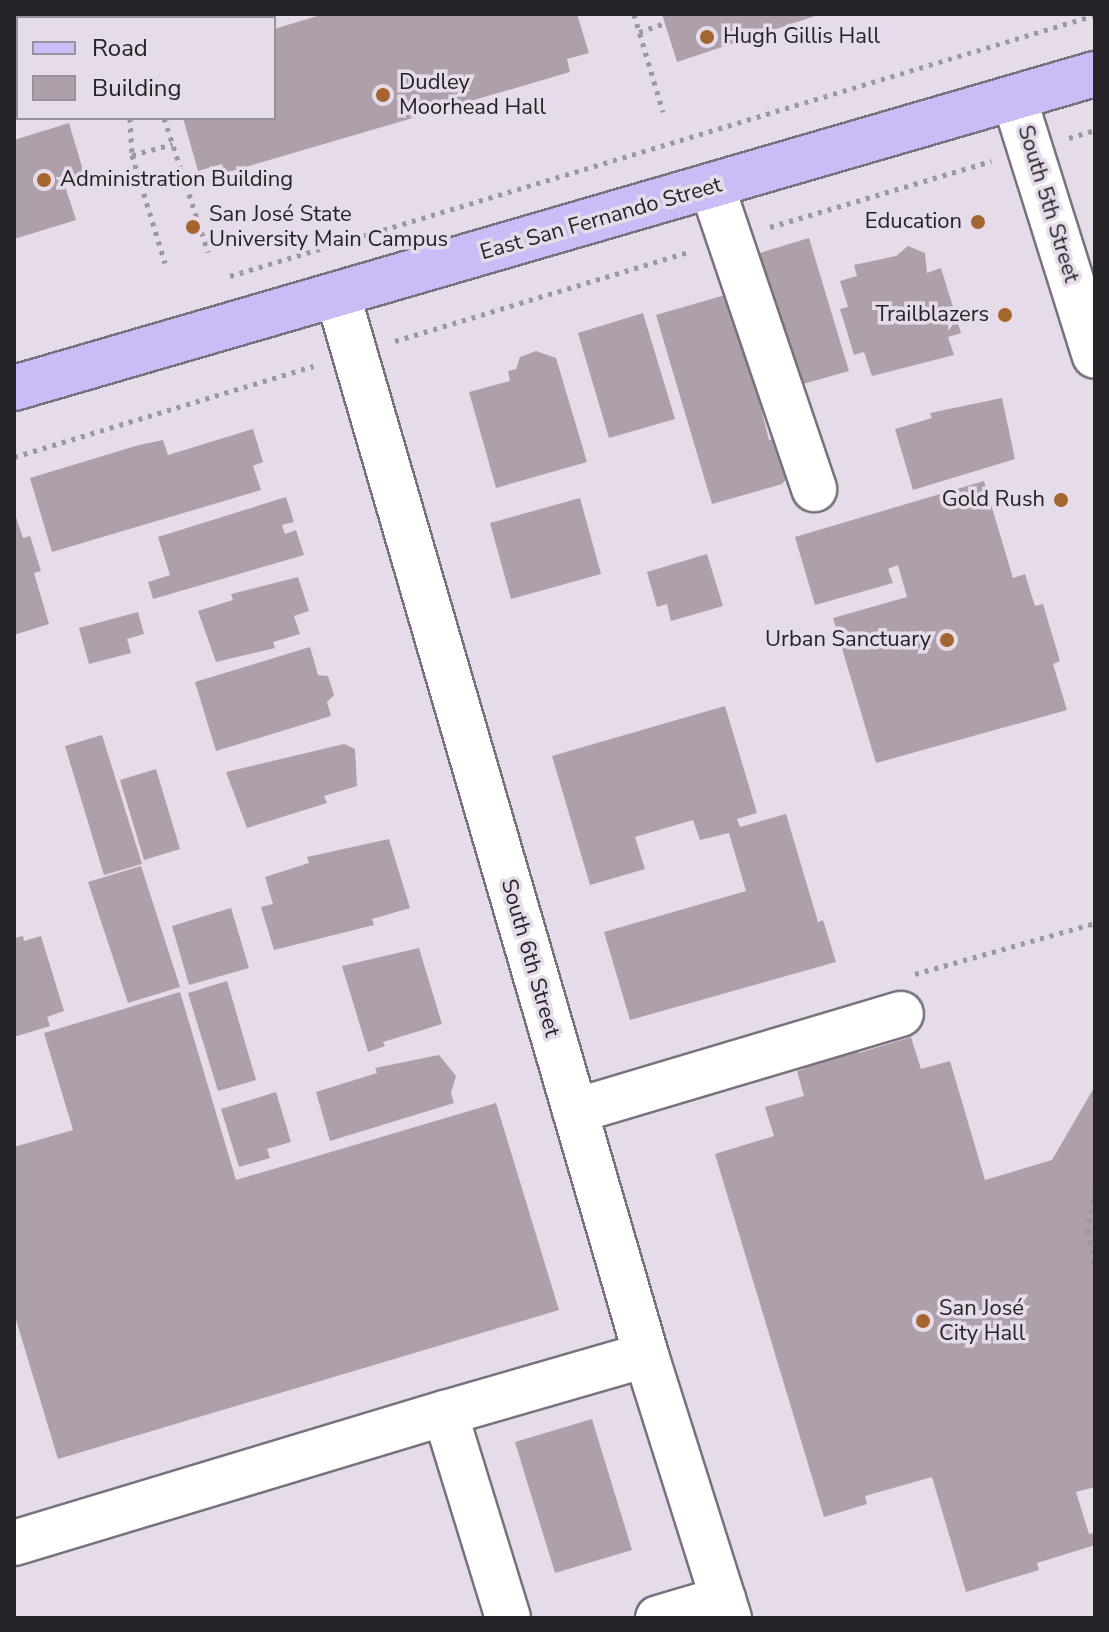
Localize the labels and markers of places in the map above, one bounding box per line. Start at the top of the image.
place label: Hugh Gillis Hall [723,24,880,50]
marker: Hugh Gillis Hall [698,28,716,46]
place label: Dudley Moorhead Hall [399,69,546,120]
marker: Dudley Moorhead Hall [374,86,392,104]
place label: Administration Building [60,167,293,193]
marker: Administration Building [35,171,53,189]
place label: San José State University Main Campus [209,201,448,252]
place label: Education [865,209,962,235]
marker: Education [969,213,987,231]
marker: San José State University Main Campus [184,218,202,236]
place label: Trailblazers [875,302,989,328]
marker: Trailblazers [996,306,1014,324]
place label: Gold Rush [942,487,1045,513]
marker: Gold Rush [1052,491,1070,509]
place label: Urban Sanctuary [765,627,931,653]
marker: Urban Sanctuary [938,631,956,649]
place label: San José City Hall [939,1295,1025,1346]
marker: San José City Hall [914,1312,932,1330]

